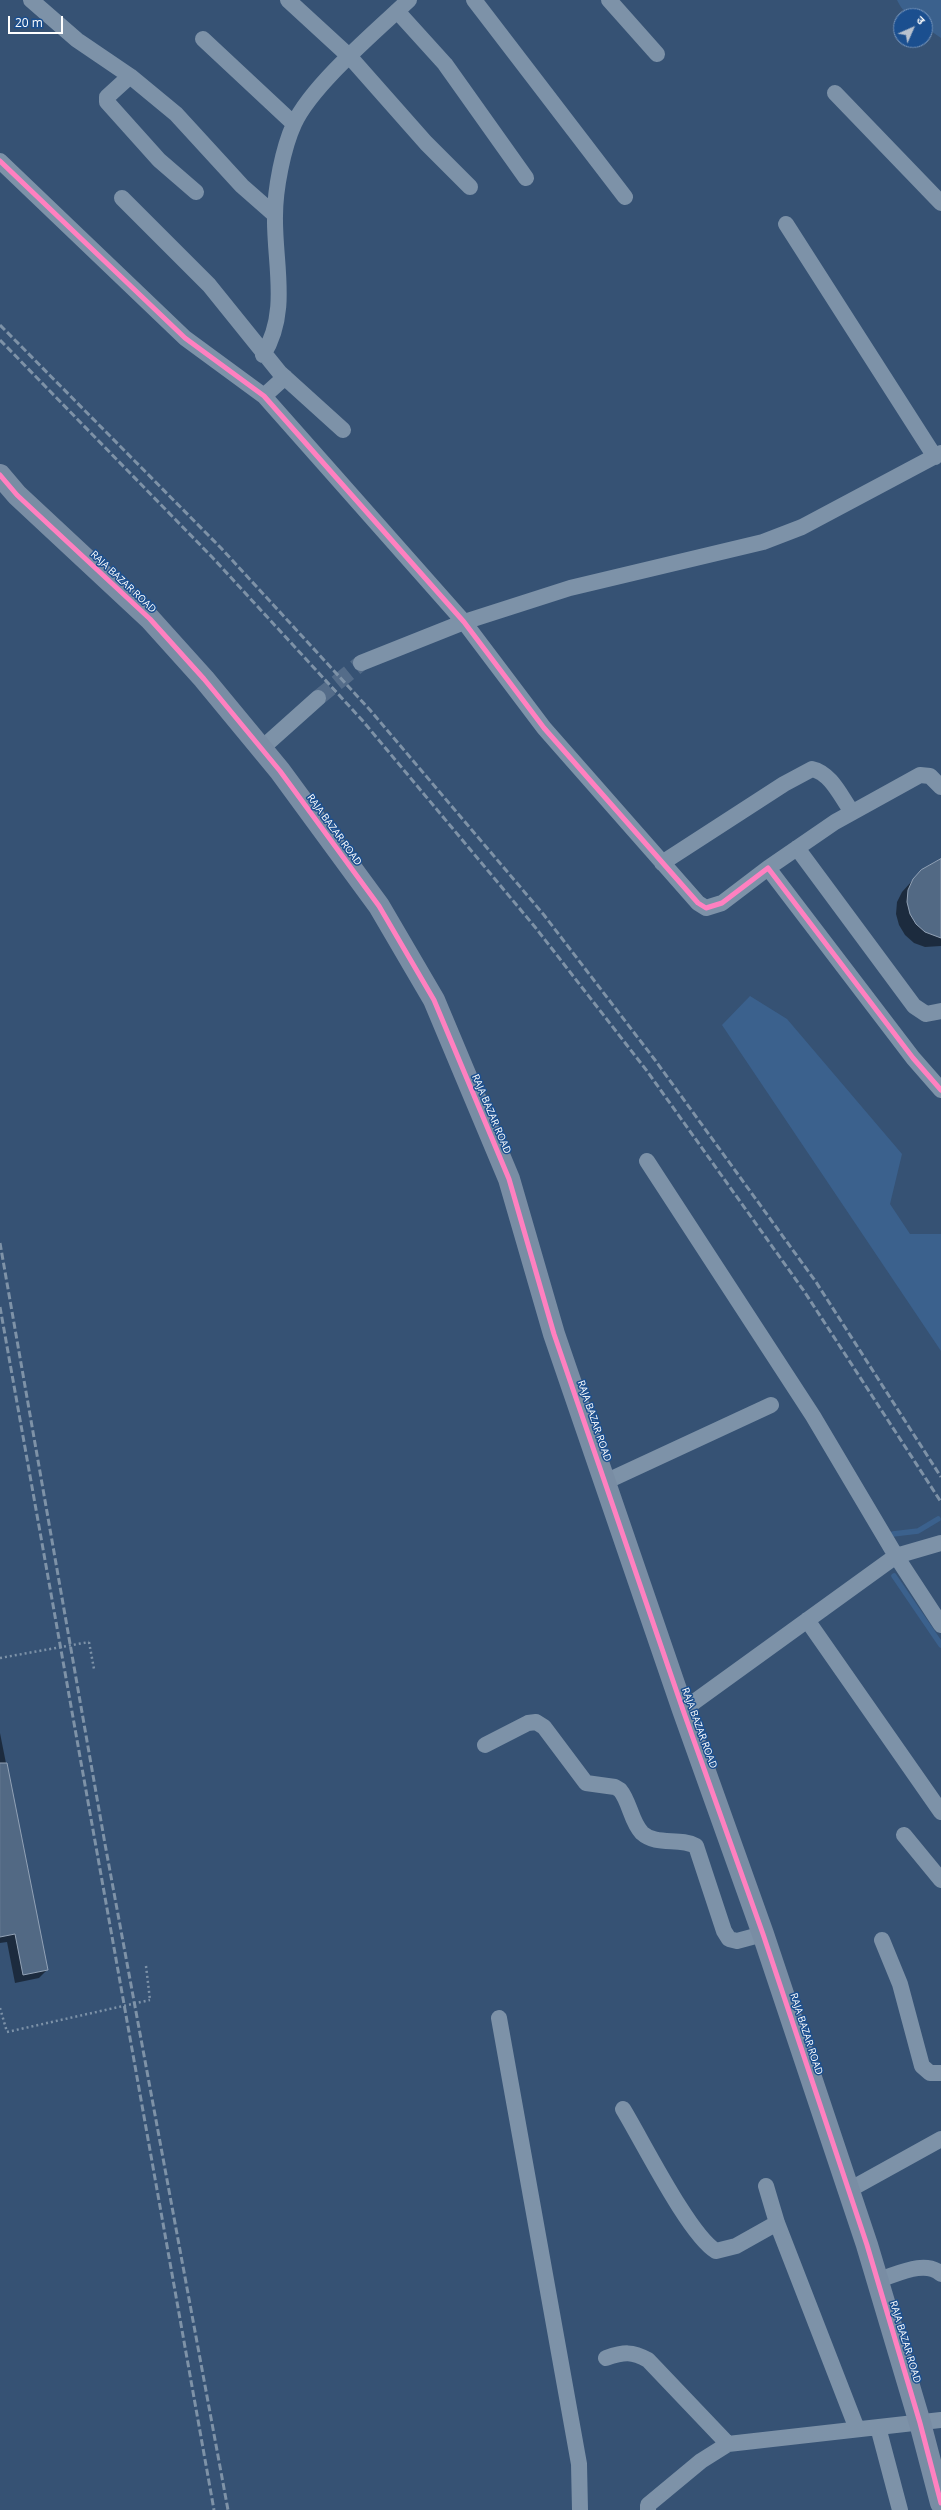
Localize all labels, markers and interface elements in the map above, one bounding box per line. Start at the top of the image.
scale bar [10,8,65,34]
north arrow [893,8,933,48]
text: उ [914,12,929,27]
text: 20 m [15,14,43,31]
street label: RAJA BAZAR ROAD [88,549,158,615]
street label: RAJA BAZAR ROAD [304,792,364,868]
street label: RAJA BAZAR ROAD [469,1072,513,1156]
street label: RAJA BAZAR ROAD [574,1379,614,1463]
street label: RAJA BAZAR ROAD [679,1686,719,1770]
street label: RAJA BAZAR ROAD [787,1992,825,2076]
street label: RAJA BAZAR ROAD [887,2299,923,2385]

